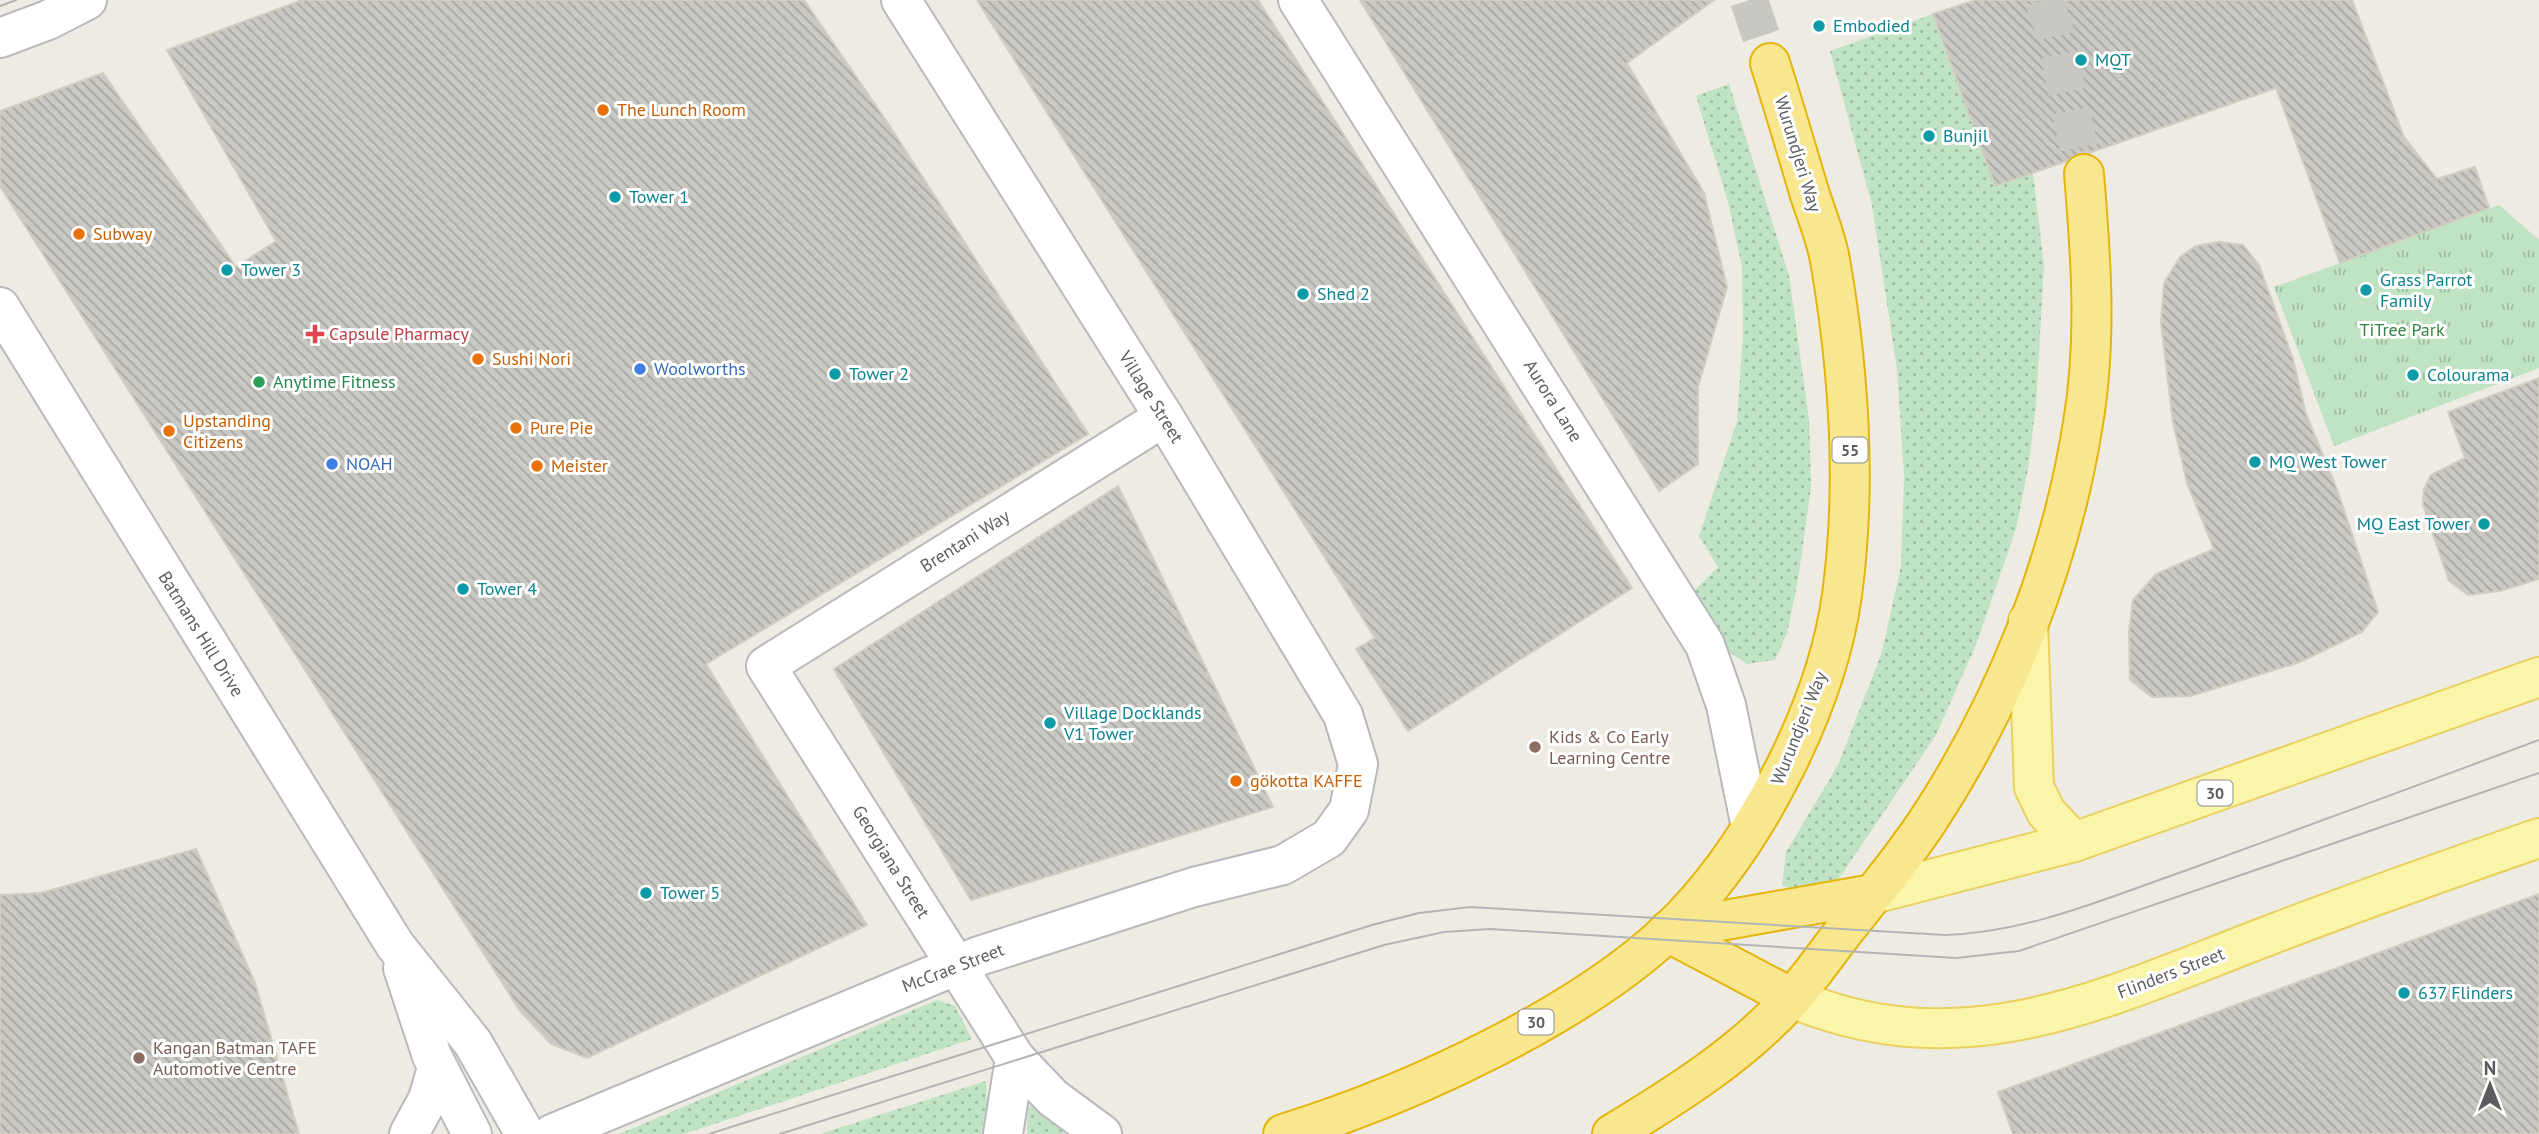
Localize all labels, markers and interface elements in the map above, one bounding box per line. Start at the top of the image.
place label: Embodied [1833,14,1910,37]
marker: Embodied [1811,18,1827,34]
place label: MQT [2095,48,2131,71]
marker: MQT [2073,52,2089,68]
street label: Wurundjeri Way [1770,93,1827,215]
place label: The Lunch Room [617,98,746,121]
marker: The Lunch Room [595,102,611,118]
place label: Bunjil [1943,124,1989,147]
marker: Bunjil [1921,128,1937,144]
place label: Tower 1 [629,185,689,208]
marker: Tower 1 [607,189,623,205]
place label: Subway [93,222,153,245]
marker: Subway [71,226,87,242]
place label: Tower 3 [241,258,301,281]
marker: Tower 3 [219,262,235,278]
place label: Grass Parrot Family [2380,268,2472,312]
place label: Shed 2 [1317,282,1370,305]
marker: Grass Parrot Family [2358,282,2374,298]
marker: Shed 2 [1295,286,1311,302]
park label: TiTree Park [2359,318,2445,341]
place label: Capsule Pharmacy [329,322,470,345]
marker: Capsule Pharmacy [307,326,323,342]
street label: Village Street [1114,346,1189,447]
place label: Sushi Nori [492,347,571,370]
marker: Sushi Nori [470,351,486,367]
street label: Aurora Lane [1519,355,1588,446]
place label: Woolworths [654,357,746,380]
marker: Woolworths [632,361,648,377]
place label: Tower 2 [849,362,909,385]
place label: Colourama [2427,363,2510,386]
marker: Tower 2 [827,366,843,382]
marker: Colourama [2405,367,2421,383]
place label: Anytime Fitness [273,370,396,393]
marker: Anytime Fitness [251,374,267,390]
place label: Upstanding Citizens [183,409,271,453]
place label: Pure Pie [530,416,593,439]
marker: Pure Pie [508,420,524,436]
marker: Upstanding Citizens [161,423,177,439]
road number: 55 [1832,438,1868,463]
place label: MQ West Tower [2269,450,2387,473]
place label: NOAH [346,452,393,475]
place label: Meister [551,454,608,477]
marker: MQ West Tower [2247,454,2263,470]
marker: NOAH [324,456,340,472]
marker: Meister [529,458,545,474]
street label: Brentani Way [916,504,1014,577]
place label: MQ East Tower [2357,512,2470,535]
marker: MQ East Tower [2476,516,2492,532]
street label: Batmans Hill Drive [154,567,249,701]
place label: Tower 4 [477,577,537,600]
marker: Tower 4 [455,581,471,597]
street label: Wurundjeri Way [1765,667,1832,788]
place label: Village Docklands V1 Tower [1063,701,1202,745]
marker: Village Docklands V1 Tower [1042,715,1058,731]
place label: Kids & Co Early Learning Centre [1549,725,1670,769]
marker: Kids & Co Early Learning Centre [1527,739,1543,755]
place label: gökotta KAFFE [1250,769,1363,792]
marker: gökotta KAFFE [1228,773,1244,789]
road number: 30 [2198,780,2232,806]
street label: Georgiana Street [848,801,935,922]
place label: Tower 5 [660,881,720,904]
marker: Tower 5 [638,885,654,901]
street label: McCrae Street [899,938,1007,997]
street label: Flinders Street [2114,942,2227,1003]
place label: 637 Flinders [2418,981,2513,1004]
marker: 637 Flinders [2396,985,2412,1001]
road number: 30 [1518,1010,1554,1034]
place label: Kangan Batman TAFE Automotive Centre [153,1036,317,1080]
marker: Kangan Batman TAFE Automotive Centre [131,1050,147,1066]
north arrow [2455,1050,2525,1120]
text: N [2484,1056,2496,1080]

